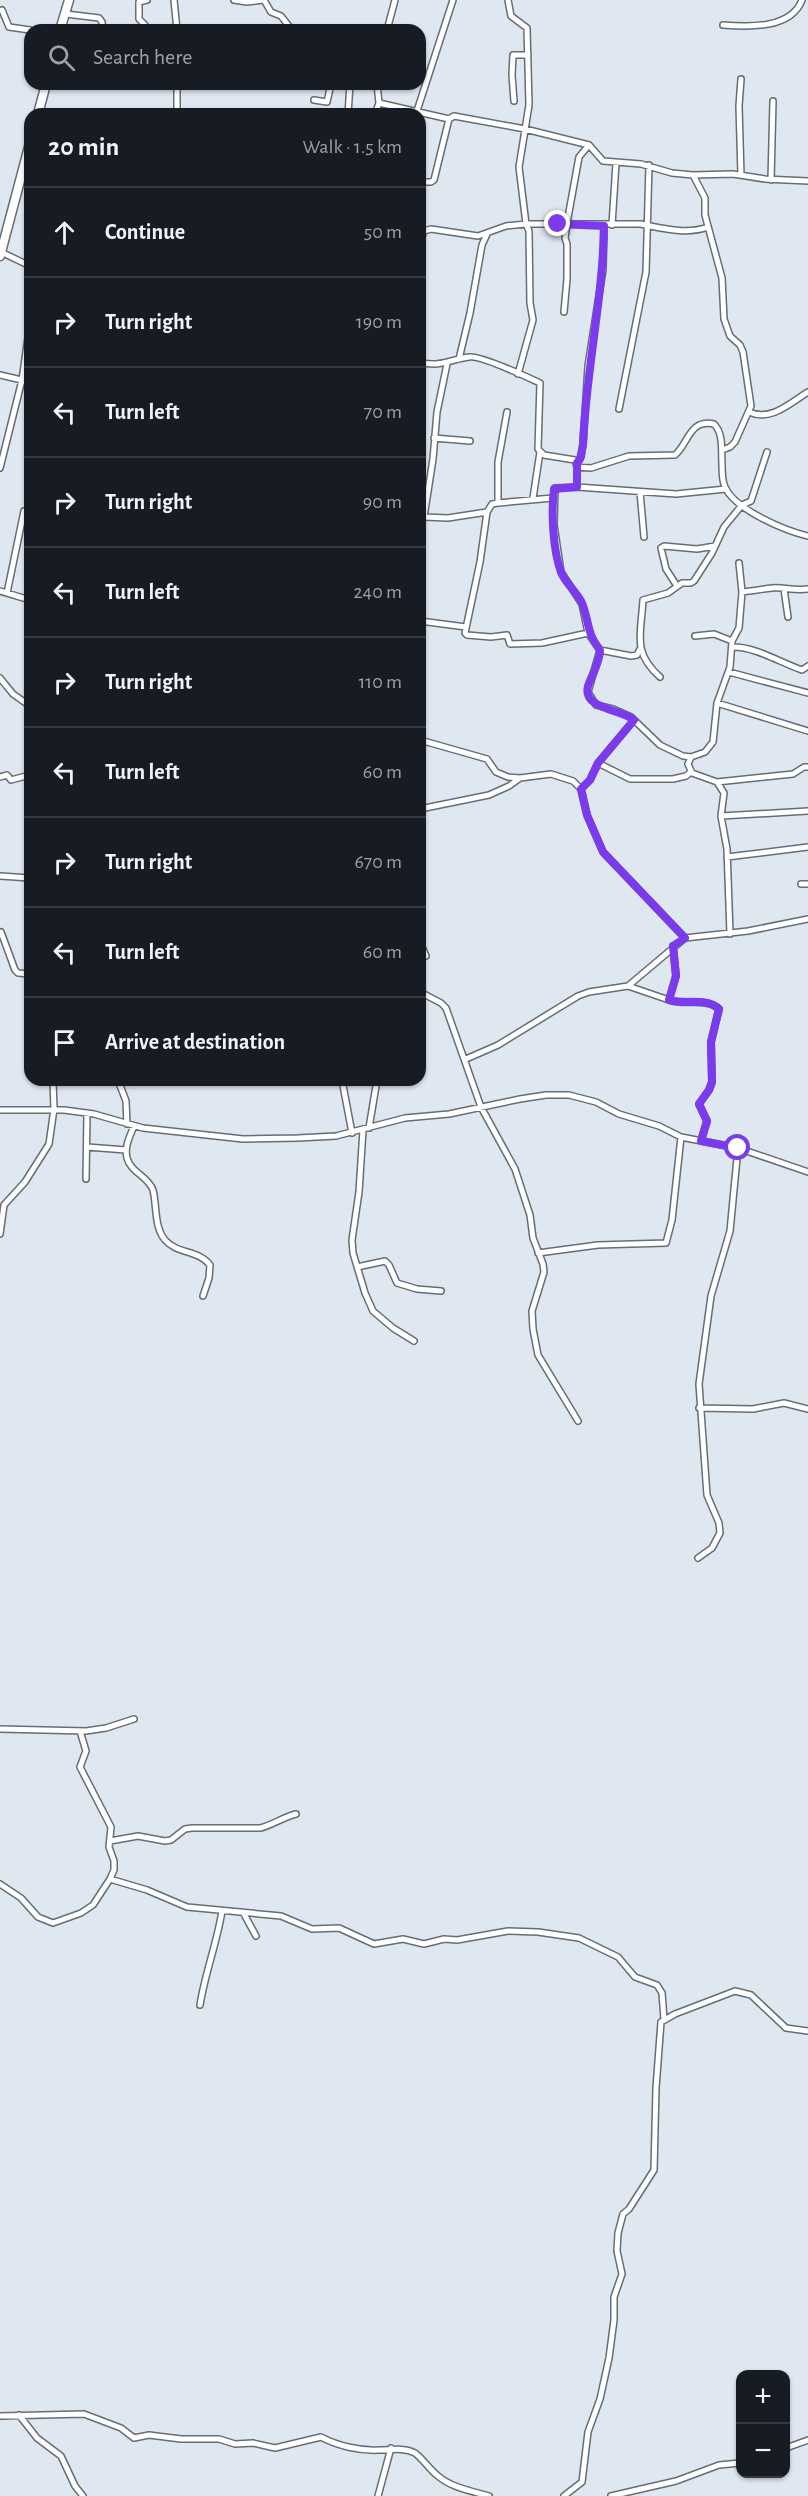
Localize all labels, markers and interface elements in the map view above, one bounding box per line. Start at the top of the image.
search box [24,24,426,90]
icon: search [45,41,78,74]
text: Search here [93,46,192,68]
text: 20 min [48,134,119,160]
text: Walk · 1.5 km [303,137,402,157]
route end [544,210,570,236]
icon: ahead [48,216,81,249]
text: Continue [105,221,185,243]
text: 50 m [364,222,402,242]
icon: right [48,306,81,339]
text: Turn right [105,311,192,333]
text: 190 m [356,312,402,332]
icon: left [48,396,81,429]
text: Turn left [105,401,179,423]
text: 70 m [364,402,402,422]
icon: right [48,486,81,519]
text: Turn right [105,491,192,513]
text: 90 m [363,492,402,512]
icon: left [48,576,81,609]
text: Turn left [105,581,179,603]
text: 240 m [353,582,402,602]
icon: right [48,666,81,699]
text: Turn right [105,671,192,693]
text: 110 m [358,672,402,692]
icon: left [48,756,81,789]
text: Turn left [105,761,179,783]
text: 60 m [363,762,402,782]
icon: right [48,846,81,879]
text: Turn right [105,851,192,873]
text: 670 m [354,852,402,872]
icon: left [48,936,81,969]
text: Turn left [105,941,179,963]
text: 60 m [363,942,402,962]
icon: arrive [48,1026,81,1059]
text: Arrive at destination [105,1031,285,1053]
route start [724,1134,750,1160]
map controls [736,2370,790,2478]
button: + [736,2370,790,2424]
button: − [736,2424,790,2478]

